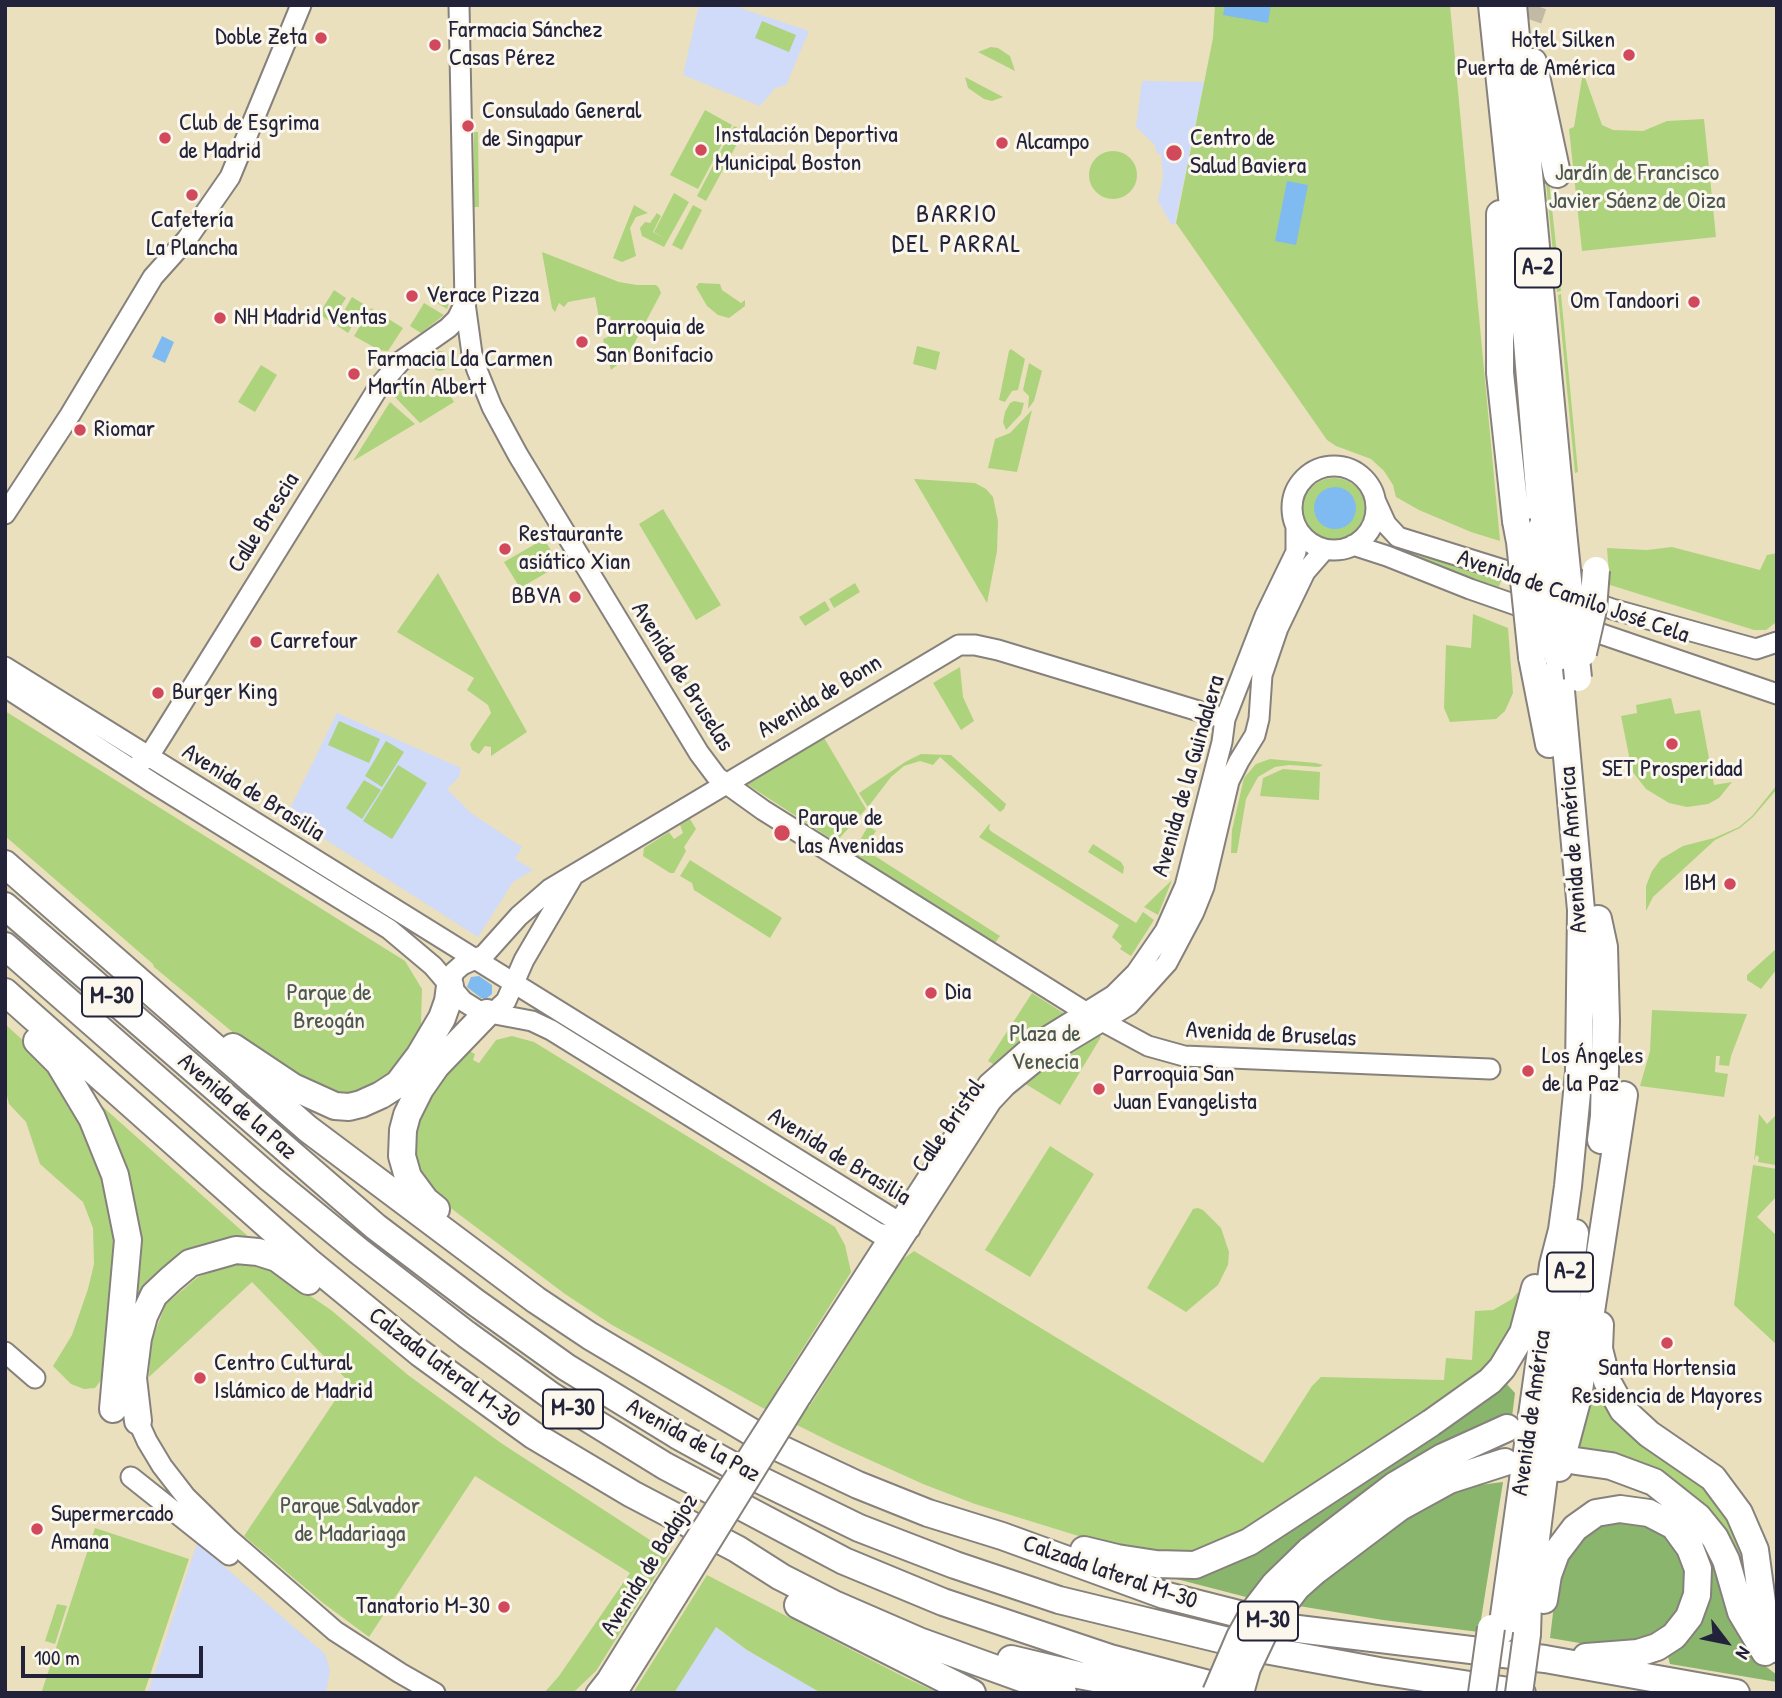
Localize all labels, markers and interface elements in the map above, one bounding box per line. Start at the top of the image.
place label: Farmacia Sánchez Casas Pérez [449,17,602,73]
place label: Doble Zeta [215,24,307,52]
place label: Hotel Silken Puerta de América [1457,27,1615,83]
marker: Doble Zeta [313,30,329,46]
marker: Farmacia Sánchez Casas Pérez [427,37,443,53]
marker: Hotel Silken Puerta de América [1621,47,1637,63]
place label: Consulado General de Singapur [482,98,641,154]
place label: Club de Esgrima de Madrid [179,110,319,166]
marker: Consulado General de Singapur [460,118,476,134]
place label: Instalación Deportiva Municipal Boston [715,122,898,178]
place label: Centro de Salud Baviera [1190,125,1306,181]
place label: Alcampo [1016,129,1089,157]
marker: Club de Esgrima de Madrid [157,130,173,146]
marker: Alcampo [994,135,1010,151]
marker: Instalación Deportiva Municipal Boston [693,142,709,158]
marker: Centro de Salud Baviera [1164,143,1184,163]
park label: Jardín de Francisco Javier Sáenz de Oiza [1548,160,1726,216]
marker: Cafetería La Plancha [184,187,200,203]
district label: BARRIO DEL PARRAL [893,199,1021,260]
place label: Cafetería La Plancha [147,207,237,263]
road number: A-2 [1515,248,1561,288]
place label: Verace Pizza [426,282,539,310]
marker: Verace Pizza [404,288,420,304]
place label: Om Tandoori [1570,288,1680,316]
marker: Om Tandoori [1686,294,1702,310]
place label: NH Madrid Ventas [234,304,387,332]
marker: NH Madrid Ventas [212,310,228,326]
place label: Parroquia de San Bonifacio [596,314,713,370]
marker: Parroquia de San Bonifacio [574,334,590,350]
place label: Farmacia Lda Carmen Martín Albert [368,346,553,402]
marker: Farmacia Lda Carmen Martín Albert [346,366,362,382]
place label: Riomar [94,416,155,444]
marker: Riomar [72,422,88,438]
street label: Calle Brescia [222,468,306,578]
place label: Restaurante asiático Xian [519,521,631,577]
marker: Restaurante asiático Xian [497,541,513,557]
street label: Avenida de Camilo José Cela [1453,544,1693,650]
place label: BBVA [511,583,561,611]
marker: BBVA [567,589,583,605]
street label: Avenida de Bruselas [625,597,739,757]
place label: Carrefour [270,628,358,656]
marker: Carrefour [248,634,264,650]
street label: Avenida de Bonn [753,649,887,745]
street label: Avenida de la Guindalera [1147,672,1231,880]
place label: Burger King [172,679,277,707]
marker: Burger King [150,685,166,701]
marker: SET Prosperidad [1664,736,1680,752]
street label: Avenida de Brasilia [177,738,329,848]
place label: SET Prosperidad [1602,756,1742,784]
street label: Avenida de América [1554,766,1594,934]
place label: Parque de las Avenidas [798,805,904,861]
marker: Parque de las Avenidas [772,823,792,843]
place label: IBM [1684,870,1716,898]
marker: IBM [1722,876,1738,892]
road number: M-30 [82,978,142,1016]
place label: Dia [945,979,971,1007]
park label: Parque de Breogán [287,980,371,1036]
marker: Dia [923,985,939,1001]
street label: Avenida de Bruselas [1185,1016,1357,1054]
park label: Plaza de Venecia [1009,1021,1081,1077]
place label: Los Ángeles de la Paz [1542,1043,1643,1099]
street label: Avenida de la Paz [172,1047,302,1167]
place label: Parroquia San Juan Evangelista [1113,1061,1257,1117]
marker: Los Ángeles de la Paz [1520,1063,1536,1079]
street label: Calle Bristol [906,1073,992,1179]
marker: Parroquia San Juan Evangelista [1091,1081,1107,1097]
street label: Avenida de Brasilia [763,1102,915,1212]
road number: A-2 [1547,1252,1593,1292]
street label: Calzada lateral M-30 [362,1302,526,1434]
street label: Avenida de América [1506,1328,1558,1498]
marker: Santa Hortensia Residencia de Mayores [1659,1335,1675,1351]
place label: Centro Cultural Islámico de Madrid [214,1350,372,1406]
place label: Santa Hortensia Residencia de Mayores [1572,1355,1762,1411]
marker: Centro Cultural Islámico de Madrid [192,1370,208,1386]
road number: M-30 [543,1390,603,1428]
street label: Avenida de la Paz [621,1392,765,1490]
street label: Avenida de Badajoz [595,1489,705,1641]
park label: Parque Salvador de Madariaga [280,1493,420,1549]
place label: Supermercado Amana [51,1501,174,1557]
marker: Supermercado Amana [29,1521,45,1537]
street label: Calzada lateral M-30 [1019,1530,1201,1616]
place label: Tanatorio M-30 [356,1593,490,1621]
marker: Tanatorio M-30 [496,1599,512,1615]
road number: M-30 [1238,1602,1298,1640]
north arrow [1691,1607,1761,1677]
scale bar [24,1632,206,1676]
text: N [1730,1642,1758,1664]
text: 100 m [34,1643,80,1672]

